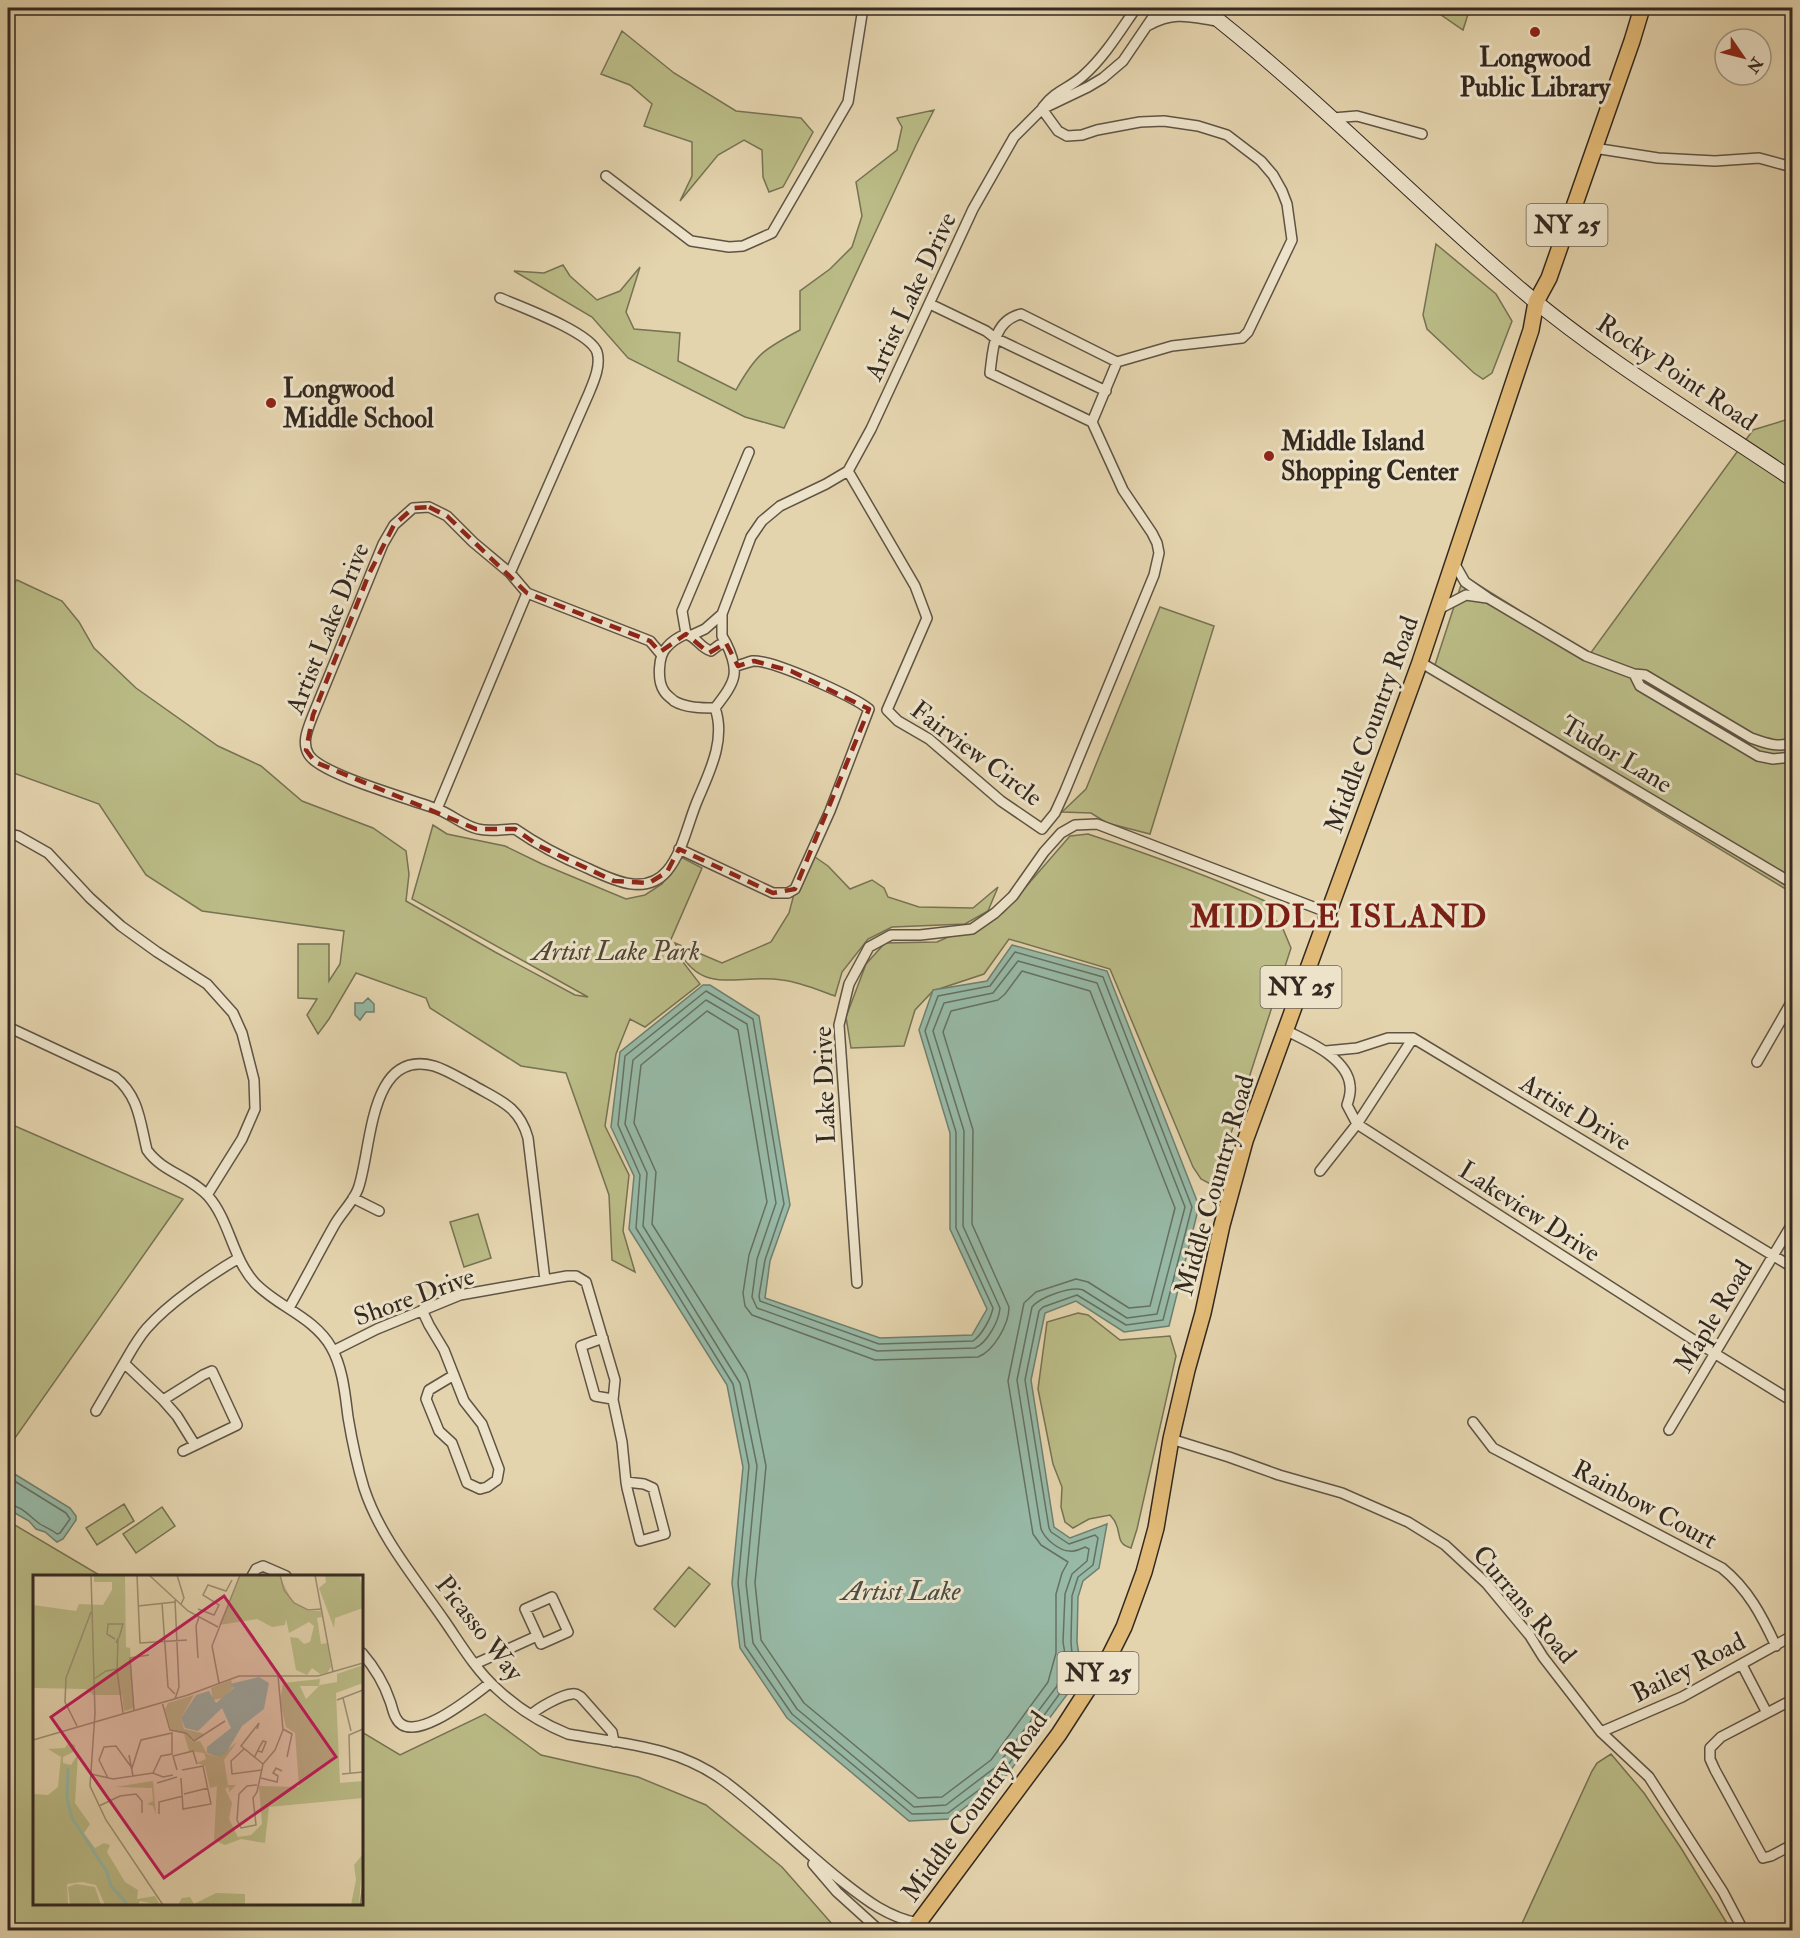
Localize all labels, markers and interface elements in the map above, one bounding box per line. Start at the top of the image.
marker: Longwood Public Library [1528,25,1542,39]
north arrow [1713,27,1773,87]
place label: Longwood Public Library [1460,42,1612,105]
text: N [1742,53,1767,77]
road number: NY 25 [1526,204,1608,246]
street label: Artist Lake Drive [858,207,964,386]
street label: Rocky Point Road [1590,308,1763,438]
place label: Longwood Middle School [282,373,434,435]
marker: Longwood Middle School [264,396,278,410]
place label: Middle Island Shopping Center [1280,426,1459,489]
marker: Middle Island Shopping Center [1262,449,1276,463]
street label: Artist Lake Drive [279,538,377,720]
street label: Middle Country Road [1318,612,1426,837]
street label: Fairview Circle [904,694,1049,814]
street label: Tudor Lane [1555,709,1678,801]
district label: MIDDLE ISLAND [1189,897,1488,937]
park label: Artist Lake Park [529,936,700,968]
road number: NY 25 [1260,966,1342,1008]
street label: Lake Drive [807,1026,843,1144]
street label: Artist Drive [1513,1067,1637,1159]
street label: Middle Country Road [1168,1071,1262,1299]
street label: Lakeview Drive [1453,1154,1606,1270]
street label: Maple Road [1668,1254,1761,1379]
street label: Shore Drive [350,1260,479,1334]
street label: Rainbow Court [1567,1453,1722,1556]
street label: Currans Road [1466,1539,1583,1670]
street label: Picasso Way [428,1570,531,1688]
inset map [33,1575,363,1905]
water label: Artist Lake [838,1575,962,1608]
street label: Bailey Road [1626,1626,1751,1710]
road number: NY 25 [1058,1652,1138,1694]
street label: Middle Country Road [895,1705,1055,1908]

